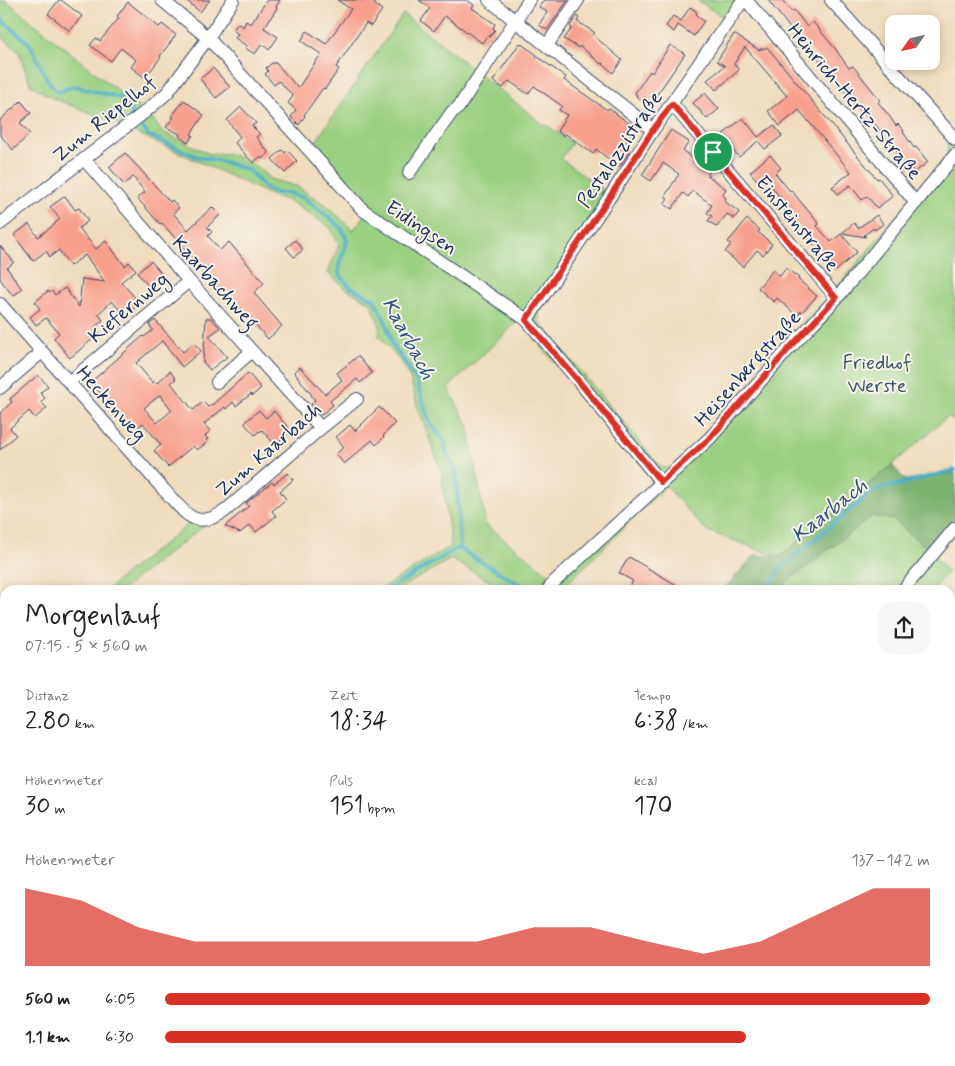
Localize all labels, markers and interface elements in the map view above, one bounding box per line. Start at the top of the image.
north arrow [885,15,940,70]
map controls [885,15,940,70]
street label: Heinrich-Hertz-Straße [780,18,927,186]
street label: Zum Riepelhof [48,69,162,169]
street label: Pestalozzistraße [571,86,669,214]
pin [692,131,734,173]
icon: arrive [699,138,727,166]
street label: Einsteinstraße [749,170,845,278]
street label: Eidingsen [379,194,462,263]
street label: Kaarbachweg [164,230,264,337]
street label: Kiefernweg [83,266,176,351]
water label: Kaarbach [375,293,442,385]
street label: Heisenbergstraße [689,305,809,434]
park label: Friedhof Werste [842,350,912,400]
street label: Heckenweg [69,360,152,448]
street label: Zum Kaarbach [210,397,328,504]
water label: Kaarbach [786,472,874,549]
text: Morgenlauf [25,598,161,635]
button: share [878,602,930,654]
text: 07:15 · 5 × 560 m [25,636,147,657]
text: Distanz [25,687,69,705]
text: Zeit [329,687,358,705]
text: Tempo [634,687,671,705]
text: 2.80 [25,705,71,738]
text: 18:34 [329,705,387,738]
text: 6:38 [634,705,678,738]
text: km [71,715,95,733]
text: /km [678,715,708,733]
text: Höhenmeter [25,772,103,790]
text: Puls [329,772,353,790]
text: kcal [634,772,657,790]
text: 30 [25,790,51,823]
text: 151 [329,790,364,823]
text: 170 [634,790,672,823]
text: m [51,800,66,818]
text: bpm [364,800,396,818]
text: Höhenmeter [25,850,115,871]
text: 137–142 m [851,850,930,871]
text: 560 m [25,989,70,1010]
text: 6:05 [105,989,135,1010]
text: 1.1 km [25,1027,70,1048]
text: 6:30 [105,1027,134,1048]

